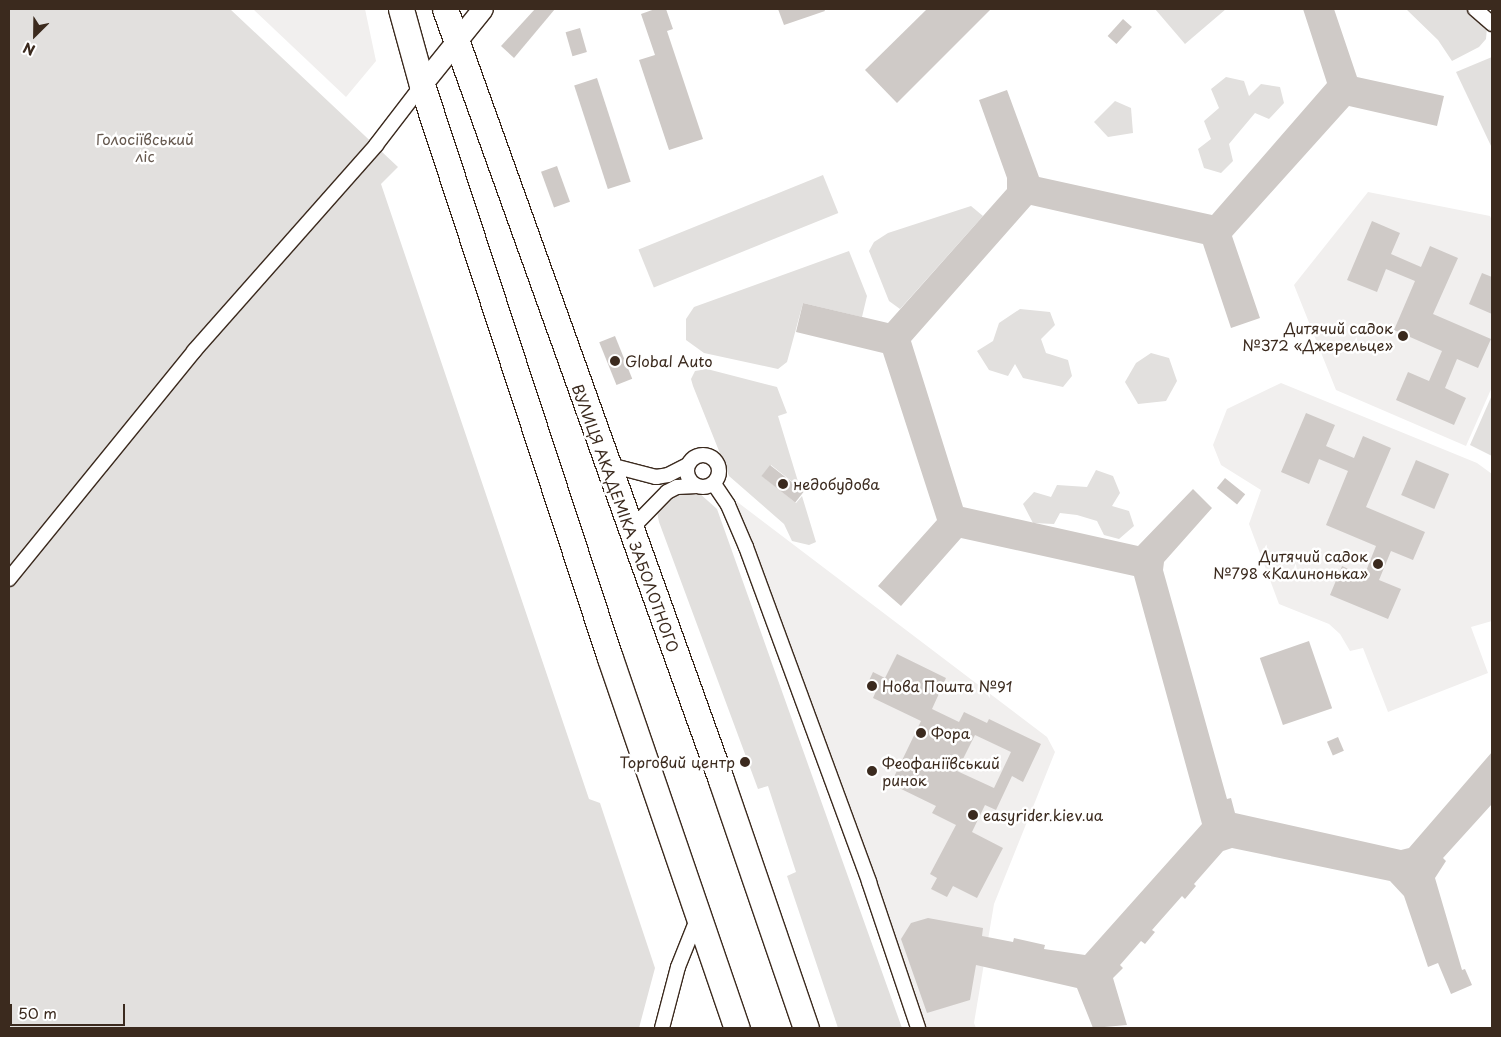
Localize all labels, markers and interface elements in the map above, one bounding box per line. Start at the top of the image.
north arrow [10,10,60,60]
text: N [20,37,38,61]
park label: Голосіївський ліс [96,129,194,164]
place label: Дитячий садок №372 «Джерельце» [1242,318,1393,353]
marker: Дитячий садок №372 «Джерельце» [1397,330,1409,342]
place label: Global Auto [625,352,712,370]
marker: Global Auto [609,355,621,367]
street label: ВУЛИЦЯ АКАДЕМІКА ЗАБОЛОТНОГО [569,380,683,656]
place label: недобудова [793,475,880,493]
marker: недобудова [777,478,789,490]
place label: Дитячий садок №798 «Калинонька» [1213,546,1368,581]
marker: Дитячий садок №798 «Калинонька» [1372,558,1384,570]
place label: Нова Пошта №91 [882,677,1014,695]
marker: Нова Пошта №91 [866,680,878,692]
place label: Фора [931,724,970,742]
marker: Фора [915,727,927,739]
place label: Торговий центр [620,753,735,771]
place label: Феофаніївський ринок [882,753,1000,788]
marker: Торговий центр [739,756,751,768]
marker: Феофаніївський ринок [866,765,878,777]
place label: easyrider.kiev.ua [983,806,1103,824]
marker: easyrider.kiev.ua [967,809,979,821]
scale bar [12,994,128,1026]
text: 50 m [18,1001,57,1024]

